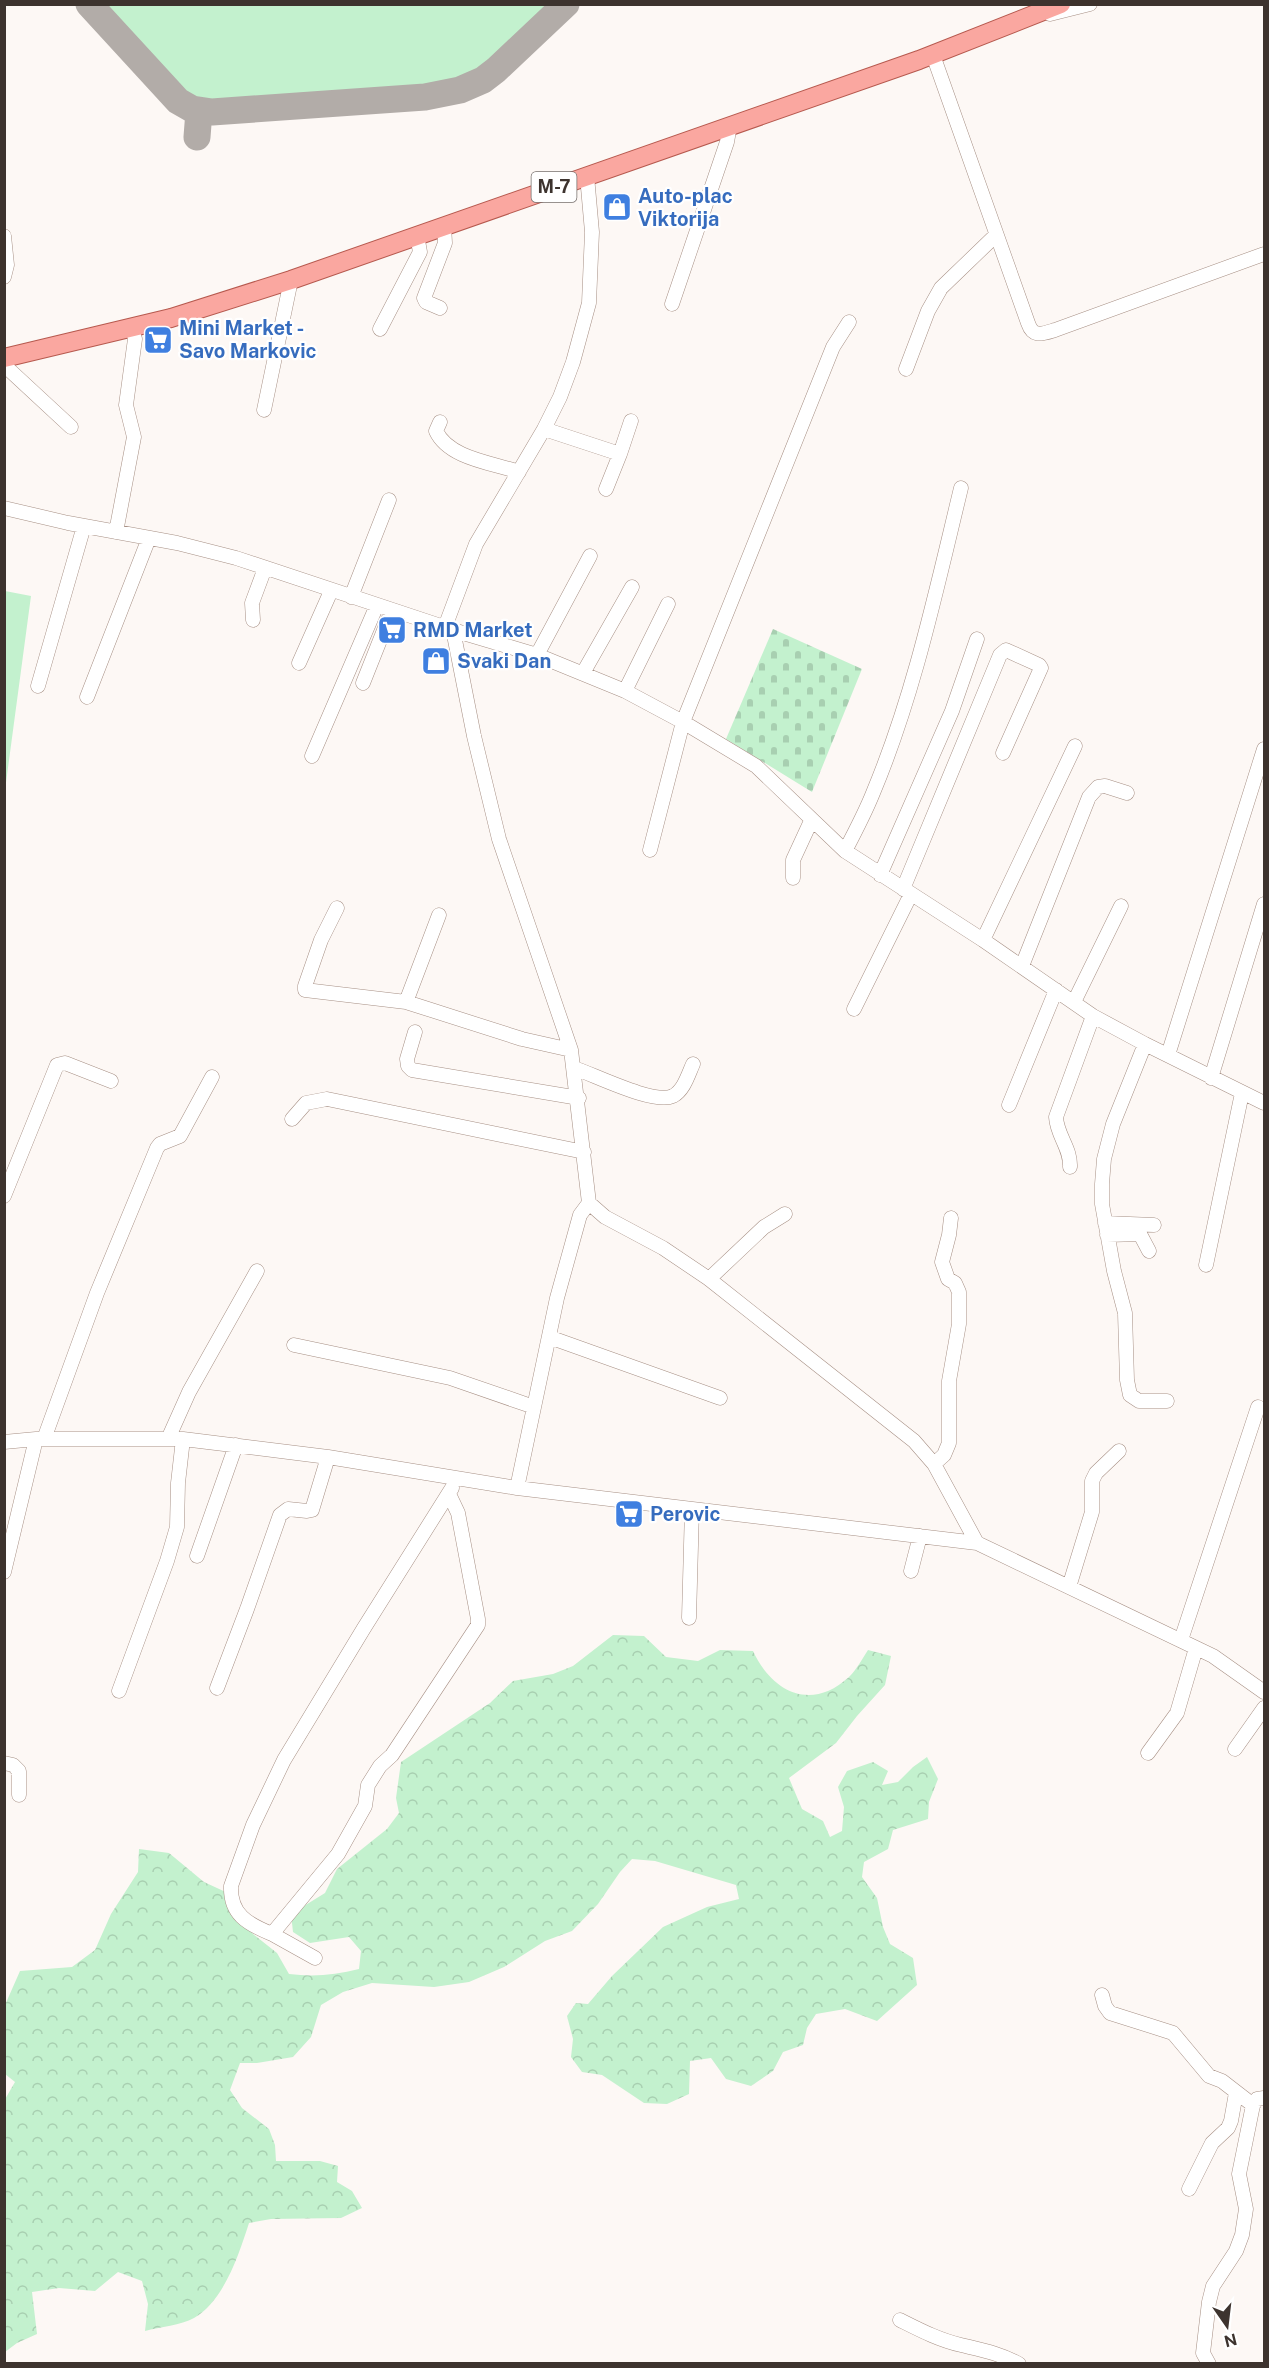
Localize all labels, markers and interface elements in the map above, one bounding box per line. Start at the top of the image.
road number: M-7 [532,172,576,202]
place label: Auto-plac Viktorija [638,184,733,231]
shop icon: Auto-plac Viktorija [601,191,633,223]
place label: Mini Market - Savo Markovic [179,316,317,363]
supermarket icon: Mini Market - Savo Markovic [142,324,174,356]
supermarket icon: RMD Market [376,614,408,646]
place label: RMD Market [413,618,533,642]
shop icon: Svaki Dan [420,645,452,677]
place label: Svaki Dan [457,649,551,673]
supermarket icon: Perovic [613,1498,645,1530]
place label: Perovic [650,1502,720,1526]
north arrow [1197,2296,1257,2356]
text: N [1222,2329,1239,2351]

